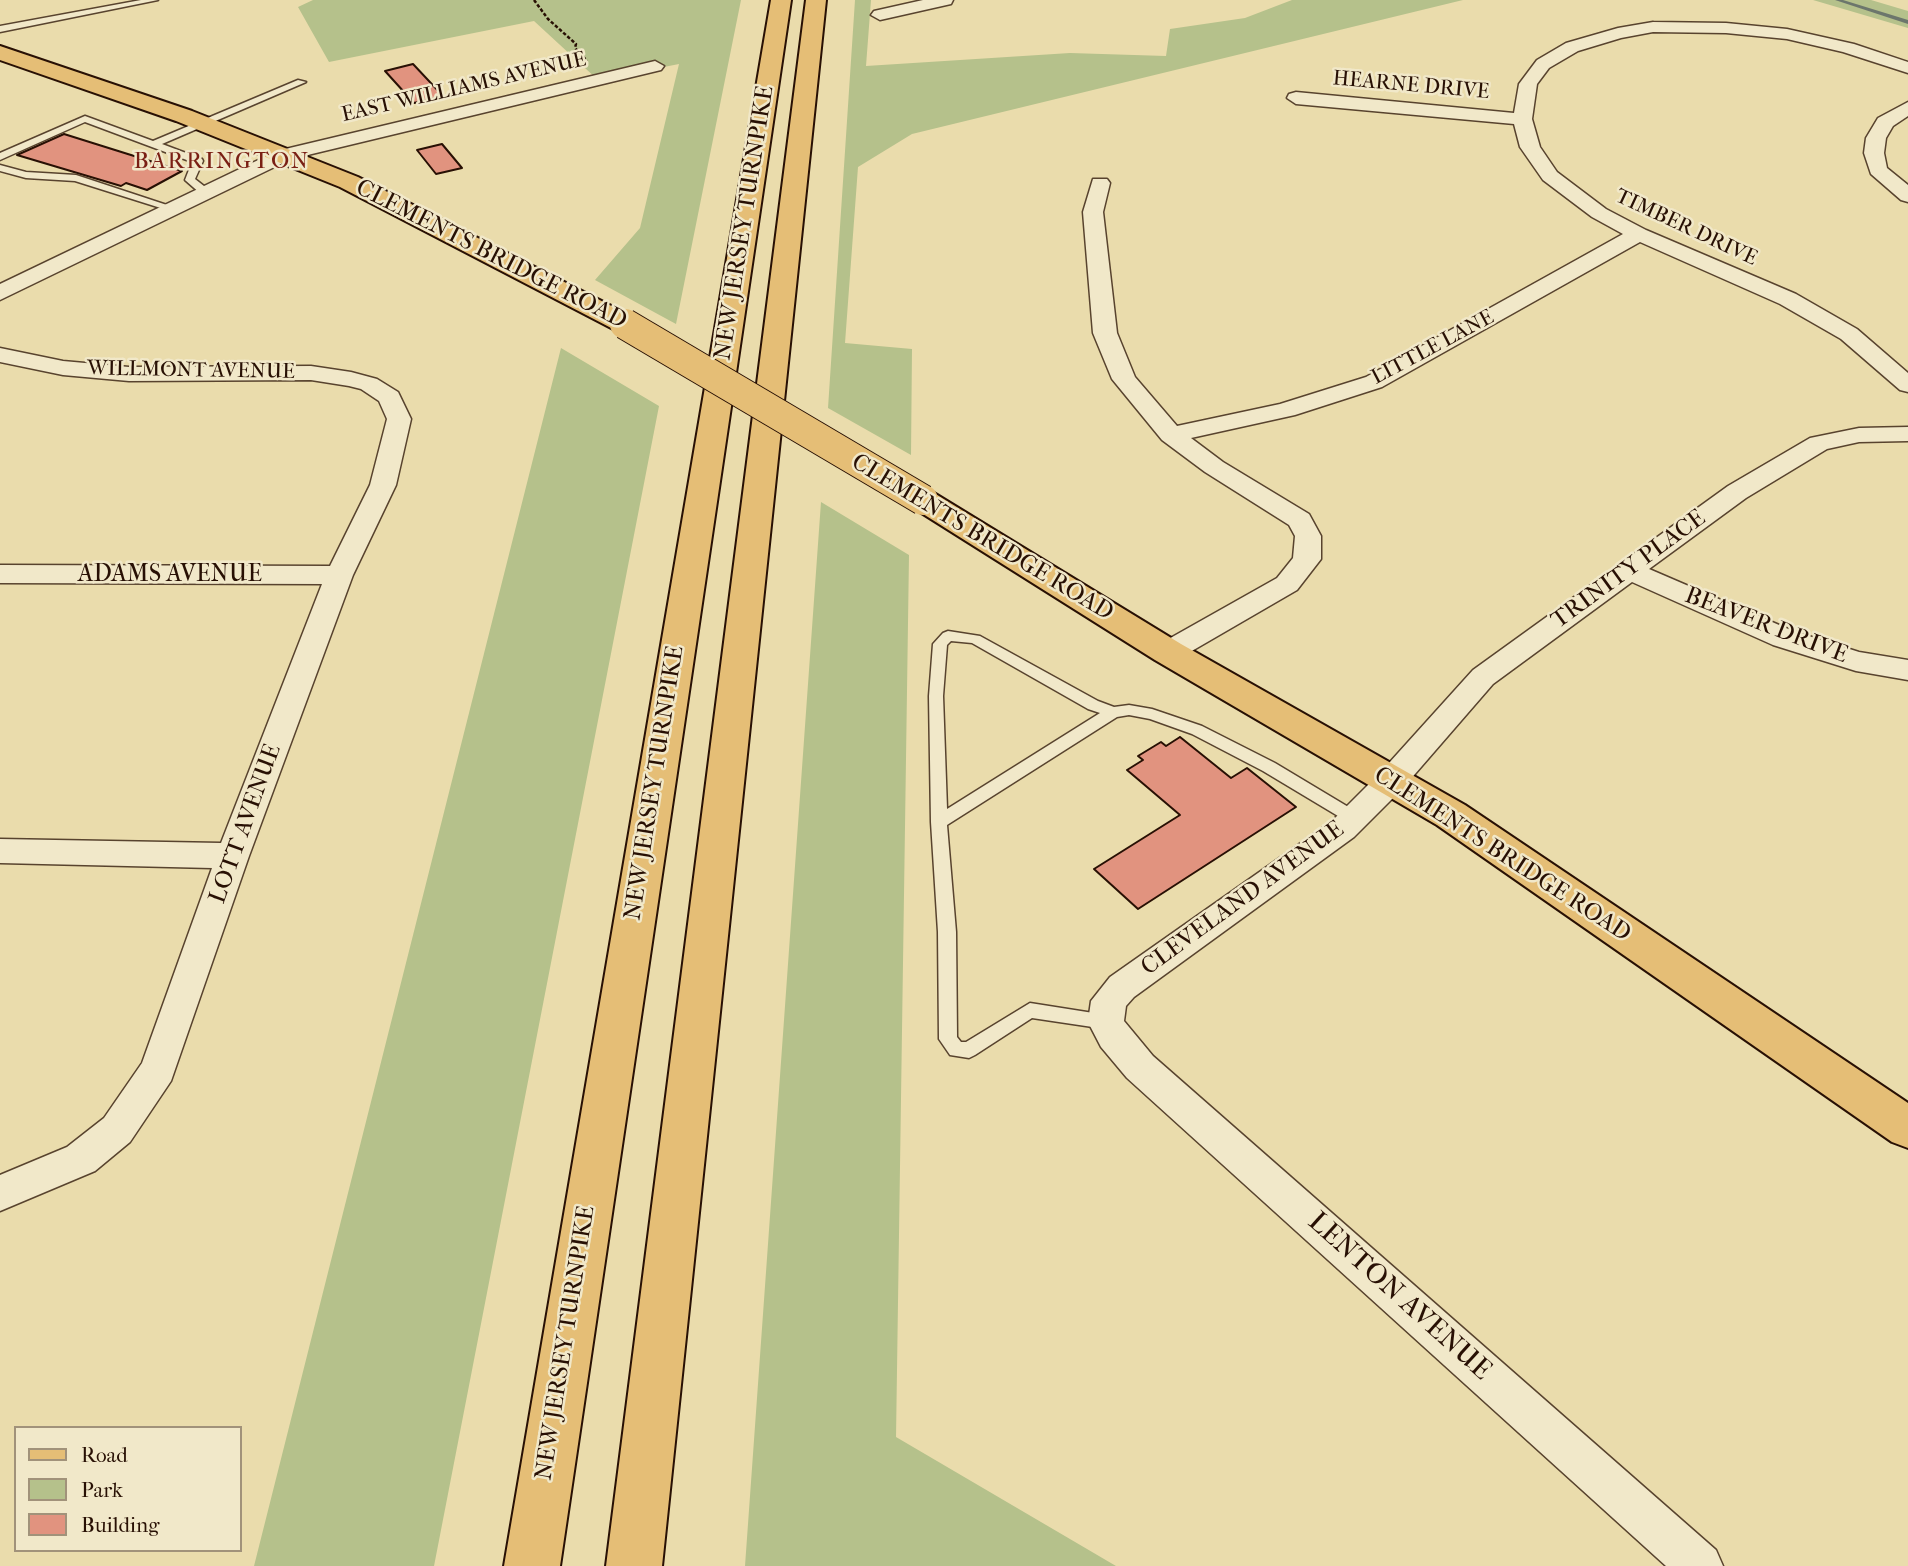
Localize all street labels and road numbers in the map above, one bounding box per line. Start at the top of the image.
street label: EAST WILLIAMS AVENUE [339,48,589,128]
street label: HEARNE DRIVE [1332,67,1490,105]
street label: NEW JERSEY TURNPIKE [709,84,781,362]
street label: CLEMENTS BRIDGE ROAD [351,174,631,336]
street label: TIMBER DRIVE [1611,184,1761,272]
street label: LITTLE LANE [1368,305,1498,391]
street label: WILLMONT AVENUE [87,357,295,385]
street label: CLEMENTS BRIDGE ROAD [846,448,1118,628]
street label: TRINITY PLACE [1546,504,1712,636]
street label: ADAMS AVENUE [78,561,262,589]
street label: BEAVER DRIVE [1680,582,1852,670]
street label: NEW JERSEY TURNPIKE [619,644,691,922]
street label: LOTT AVENUE [204,740,288,908]
street label: CLEMENTS BRIDGE ROAD [1368,761,1636,949]
street label: CLEVELAND AVENUE [1136,816,1350,982]
street label: NEW JERSEY TURNPIKE [530,1204,602,1482]
street label: LENTON AVENUE [1300,1206,1498,1388]

